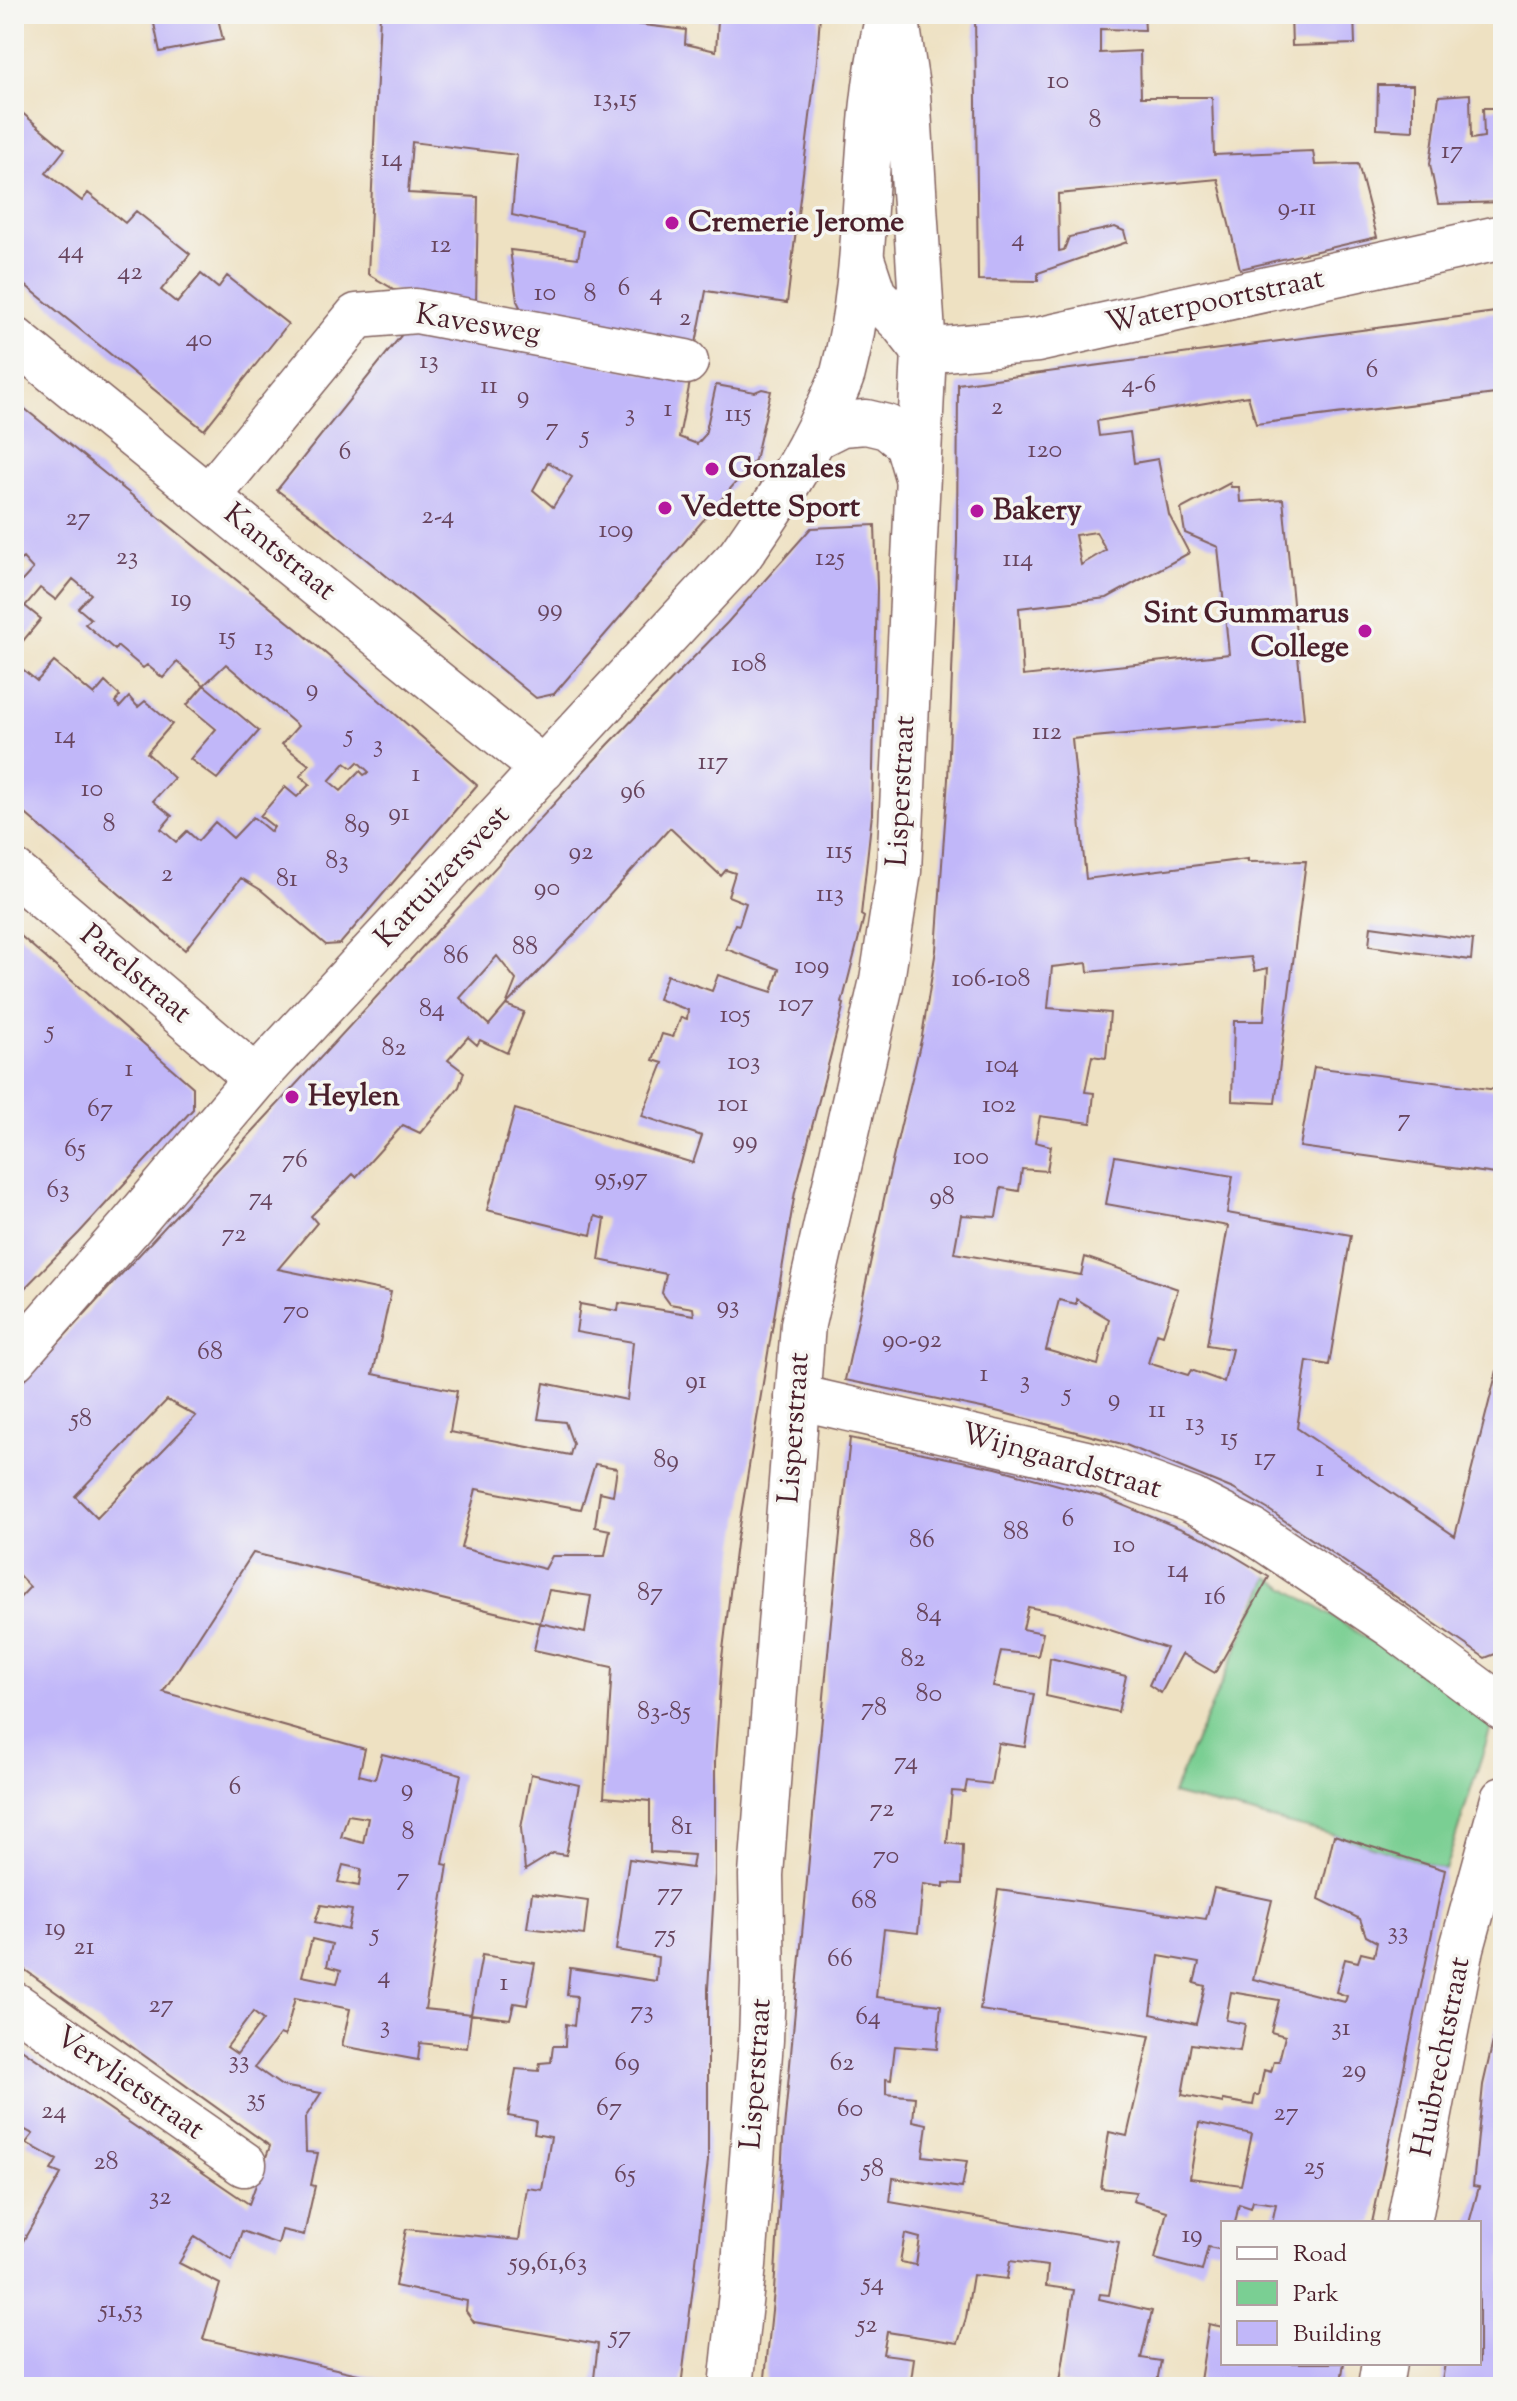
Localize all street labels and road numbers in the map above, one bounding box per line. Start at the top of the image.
street label: Waterpoortstraat [1102,258,1328,346]
street label: Kavesweg [412,294,544,356]
street label: Kantstraat [213,494,345,612]
street label: Lisperstraat [877,714,927,868]
street label: Kartuizersvest [365,796,521,958]
street label: Parelstraat [70,915,200,1035]
street label: Lisperstraat [768,1351,822,1505]
street label: Wijngaardstraat [956,1413,1166,1511]
street label: Huibrechtstraat [1402,1953,1482,2161]
street label: Lisperstraat [730,1997,784,2151]
street label: Vervlietstraat [45,2017,213,2151]

